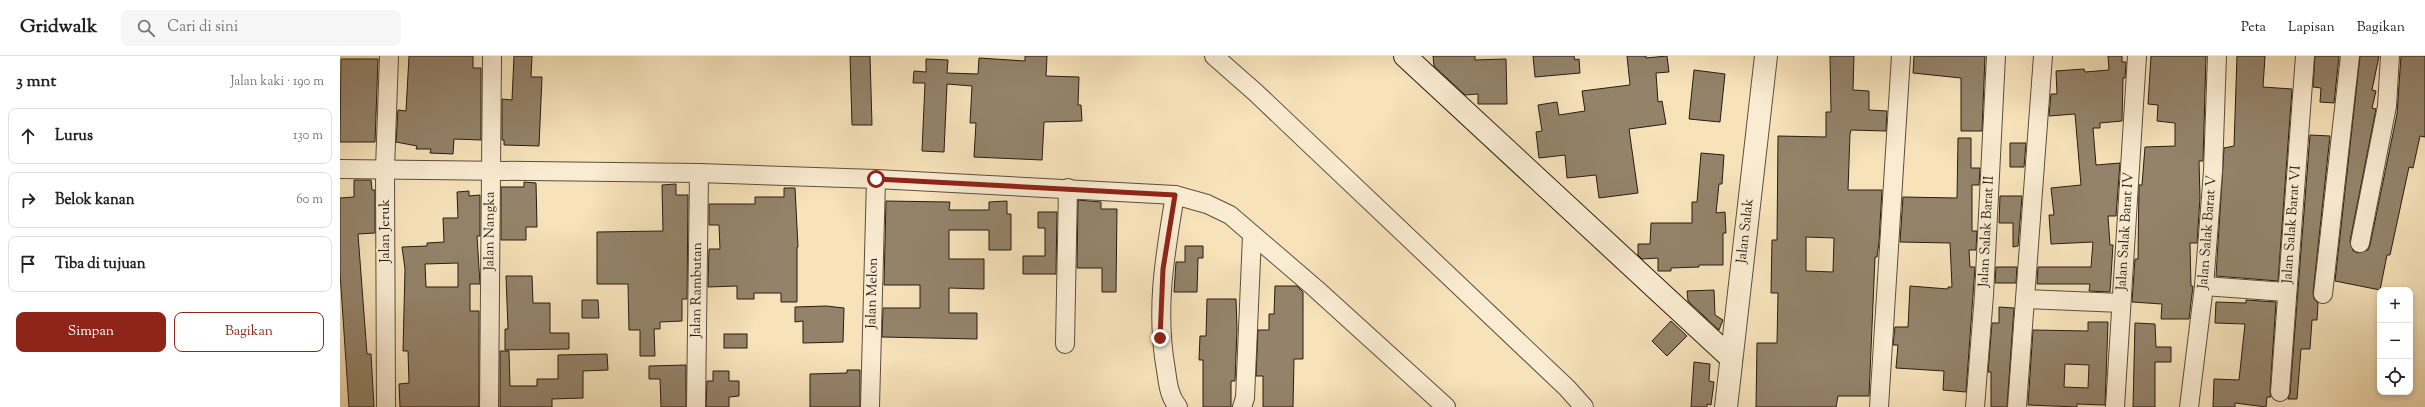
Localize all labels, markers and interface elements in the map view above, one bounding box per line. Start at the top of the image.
search box [121,10,401,46]
text: Gridwalk [20,14,97,41]
icon: search [135,17,157,39]
text: Cari di sini [167,17,238,38]
text: Peta [2241,18,2266,38]
text: Lapisan [2288,18,2335,38]
text: Bagikan [2357,18,2405,38]
text: 3 mnt [16,70,56,94]
text: Jalan kaki · 190 m [230,73,324,91]
icon: ahead [17,125,39,147]
text: Lurus [55,126,93,147]
text: 130 m [293,127,323,145]
street label: Jalan Salak Barat VI [2278,164,2307,285]
route start [867,170,885,188]
street label: Jalan Salak Barat IV [2112,171,2140,292]
street label: Jalan Salak Barat V [2194,174,2223,291]
street label: Jalan Salak Barat II [1974,175,2000,289]
icon: right [17,189,39,211]
text: Belok kanan [55,190,135,211]
text: 60 m [296,191,323,209]
street label: Jalan Nangka [480,191,501,272]
street label: Jalan Salak [1732,197,1760,266]
street label: Jalan Jeruk [376,199,396,264]
street label: Jalan Rambutan [687,242,708,339]
icon: arrive [17,253,39,275]
text: Tiba di tujuan [55,254,146,275]
street label: Jalan Melon [862,257,884,330]
map controls [2377,287,2413,395]
button: + [2377,287,2413,323]
button: Simpan [16,312,166,352]
button: Bagikan [174,312,324,352]
button: − [2377,323,2413,359]
route end [1151,329,1169,347]
button: locate [2377,359,2413,395]

